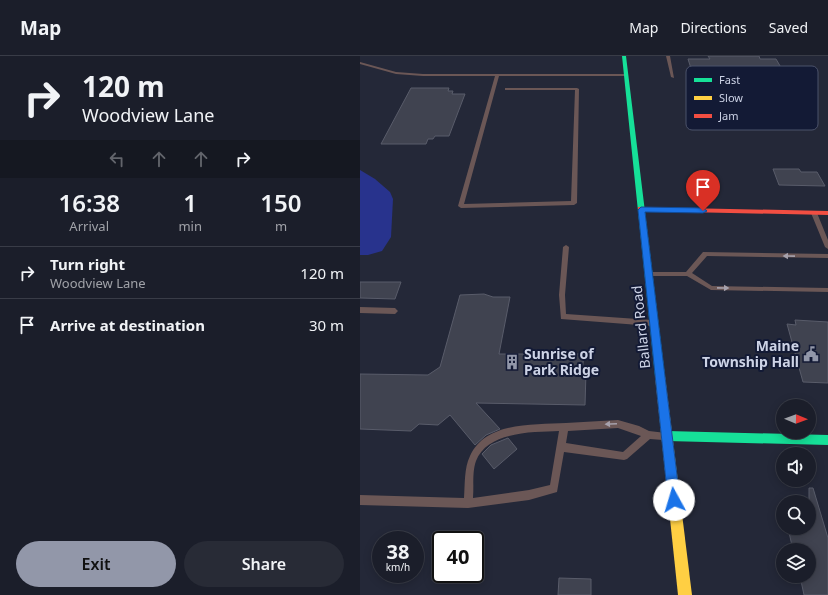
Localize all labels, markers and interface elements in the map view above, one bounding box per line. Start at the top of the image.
text: Map [20,15,61,41]
text: Map [629,18,658,37]
text: Directions [680,18,747,37]
text: Saved [769,18,808,37]
legend [686,66,818,130]
text: 120 m [82,67,165,105]
icon: right [16,72,68,124]
text: Fast [719,72,740,87]
text: Slow [719,90,743,105]
text: Woodview Lane [82,103,214,127]
text: Jam [718,108,738,123]
icon: left [106,148,128,170]
icon: ahead [148,148,170,170]
icon: ahead [190,148,212,170]
icon: right [232,148,254,170]
pin [686,170,720,211]
icon: arrive [692,176,714,198]
text: 16:38 [58,186,120,219]
text: 1 [183,186,197,219]
text: 150 [260,186,302,219]
text: Arrival [69,217,109,235]
text: min [178,217,202,235]
text: m [275,217,287,235]
one-way arrow [783,252,795,259]
text: Turn right [50,254,125,274]
icon: right [16,262,38,284]
text: 120 m [300,263,344,283]
text: Woodview Lane [50,274,146,292]
street label: Ballard Road [627,285,654,370]
one-way arrow [717,285,730,291]
icon: arrive [16,314,38,336]
text: Arrive at destination [50,315,205,335]
text: 30 m [309,315,344,335]
place label: Maine Township Hall [702,336,799,371]
place label: Sunrise of Park Ridge [524,344,599,379]
public building icon: Maine Township Hall [802,345,820,363]
building icon: Sunrise of Park Ridge [503,353,521,371]
north arrow [776,399,816,439]
map controls [776,399,816,583]
one-way arrow [605,421,617,428]
button: sound [776,447,816,487]
position arrow [653,479,695,521]
button: search [776,495,816,535]
speed limit sign: 40 [432,531,484,583]
text: 38 [387,538,409,565]
button: Exit [16,541,176,587]
button: Share [184,541,344,587]
button: layers [776,543,816,583]
text: km/h [386,560,410,574]

